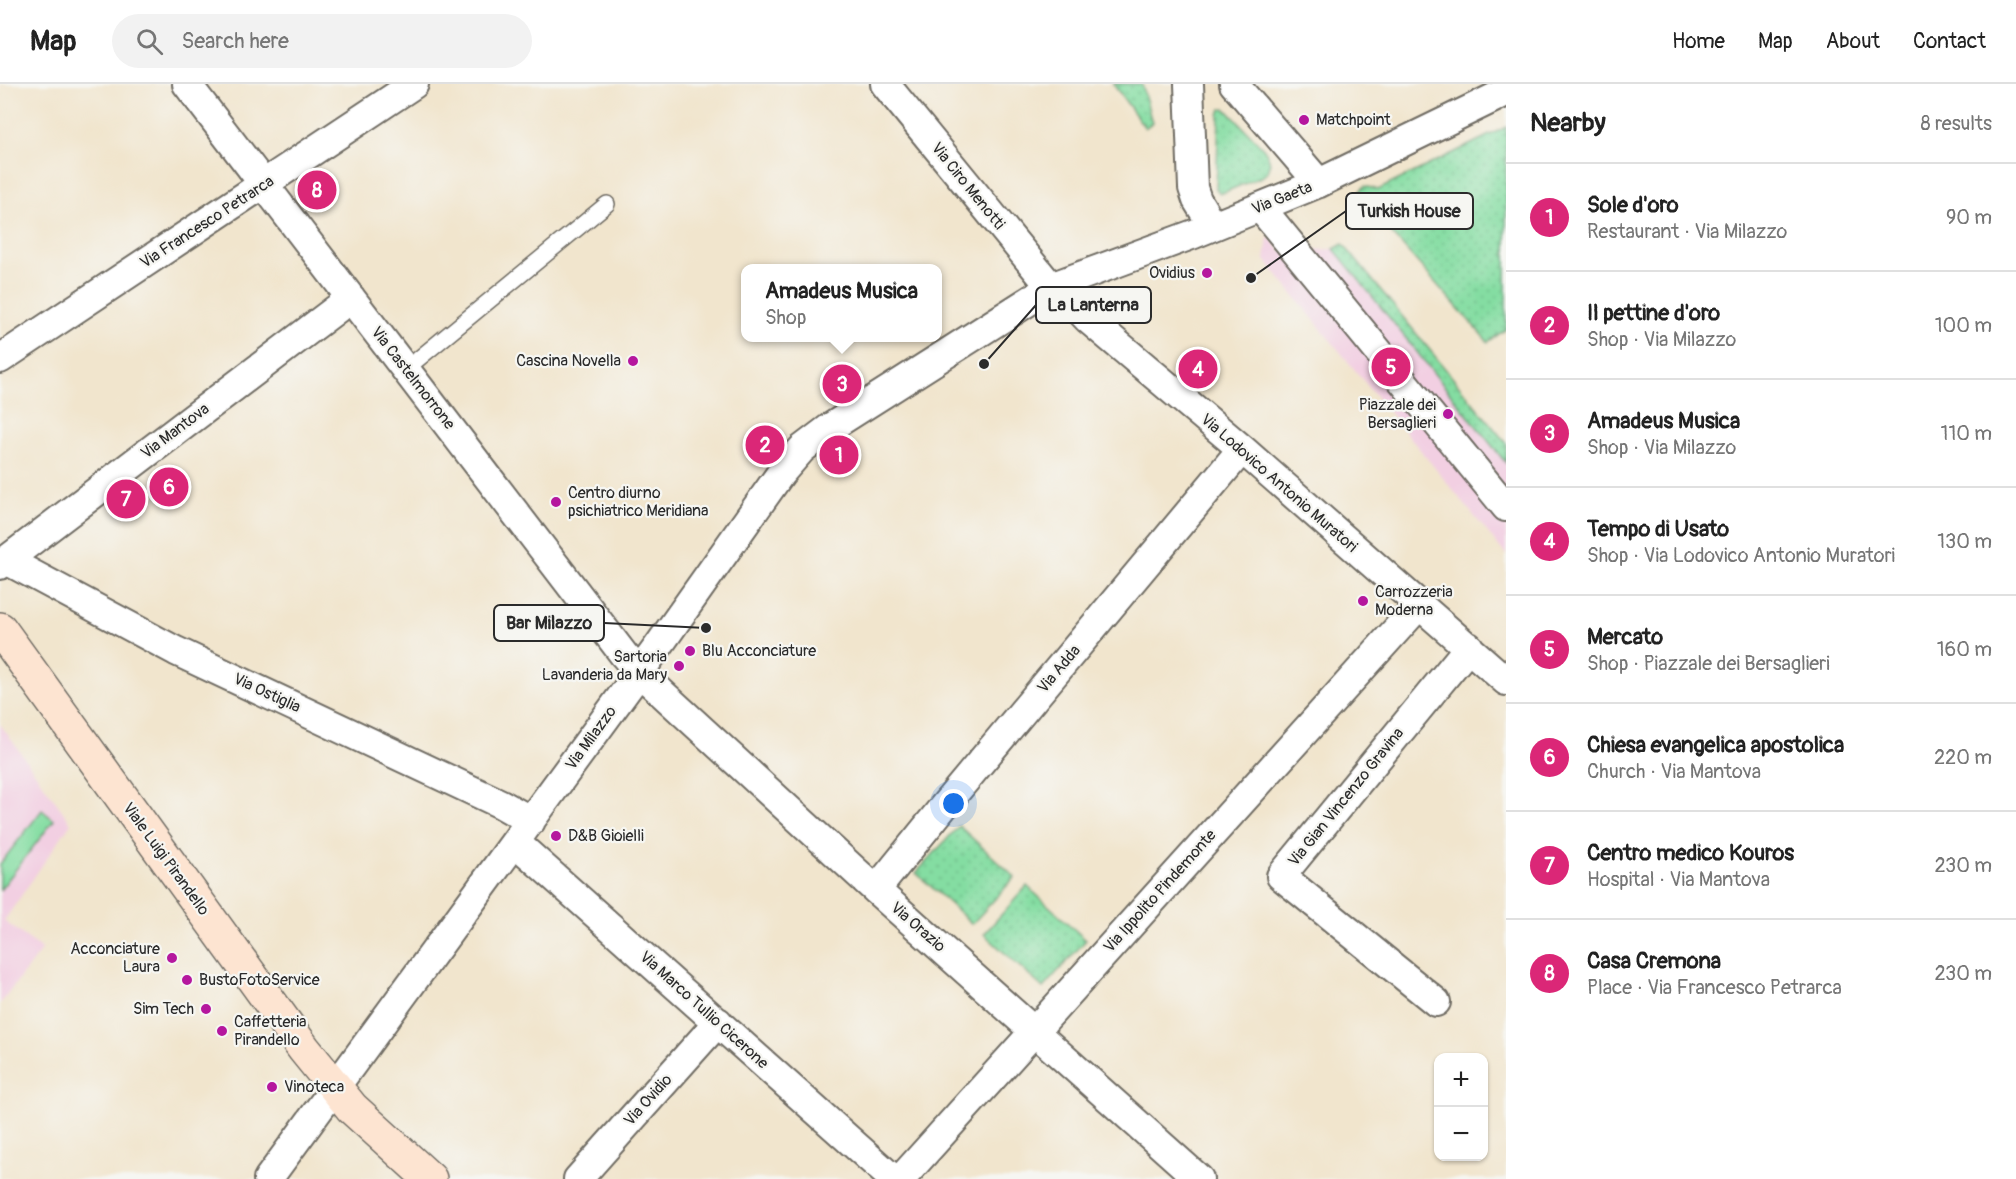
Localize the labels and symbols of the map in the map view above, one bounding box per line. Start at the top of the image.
place label: Matchpoint [1316,110,1391,130]
marker: Matchpoint [1297,113,1311,127]
street label: Via Ciro Menotti [927,138,1009,234]
pin: 8 [298,168,336,212]
street label: Via Francesco Petrarca [136,171,278,273]
street label: Via Gaeta [1249,177,1315,219]
callout: Turkish House [1346,193,1473,229]
text: Turkish House [1356,200,1462,223]
place label: Ovidius [1149,263,1195,283]
marker: Ovidius [1200,266,1214,280]
callout: La Lanterna [1036,287,1151,323]
text: La Lanterna [1047,294,1139,317]
street label: Via Castelmorrone [367,323,459,434]
pin: 5 [1372,344,1410,390]
pin: 4 [1178,346,1218,392]
place label: Cascina Novella [516,351,621,371]
marker: Cascina Novella [626,354,640,368]
pin: 3 [822,362,862,406]
place label: Piazzale dei Bersaglieri [1359,395,1436,433]
street label: Via Mantova [137,399,213,463]
marker: Piazzale dei Bersaglieri [1441,407,1455,421]
street label: Via Lodovico Antonio Muratori [1196,409,1362,557]
pin: 2 [746,422,784,468]
pin: 1 [820,432,858,478]
pin: 6 [150,464,188,510]
pin: 7 [106,476,146,522]
place label: Centro diurno psichiatrico Meridiana [568,483,708,521]
marker: Centro diurno psichiatrico Meridiana [549,495,563,509]
place label: Carrozzeria Moderna [1375,582,1453,620]
marker: Carrozzeria Moderna [1356,594,1370,608]
callout: Bar Milazzo [494,605,604,641]
text: Bar Milazzo [506,612,592,635]
place label: Blu Acconciature [702,641,816,661]
street label: Via Adda [1033,641,1085,697]
marker: Blu Acconciature [683,644,697,658]
place label: Sartoria Lavanderia da Mary [542,647,667,685]
marker: Sartoria Lavanderia da Mary [672,659,686,673]
street label: Via Ostiglia [230,669,304,717]
street label: Via Milazzo [561,702,621,774]
street label: Via Gian Vincenzo Gravina [1284,724,1408,870]
your location [939,789,968,818]
street label: Viale Luigi Pirandello [118,799,214,920]
street label: Via Ippolito Pindemonte [1099,825,1221,957]
place label: D&B Gioielli [568,826,644,846]
marker: D&B Gioielli [549,829,563,843]
street label: Via Orazio [886,898,950,957]
place label: Acconciature Laura [70,939,160,977]
street label: Via Marco Tullio Cicerone [635,947,773,1073]
marker: Acconciature Laura [165,951,179,965]
place label: BustoFotoService [199,970,320,990]
marker: BustoFotoService [180,973,194,987]
place label: Sim Tech [133,999,194,1019]
marker: Sim Tech [199,1002,213,1016]
place label: Caffetteria Pirandello [234,1012,306,1050]
marker: Caffetteria Pirandello [215,1024,229,1038]
street label: Via Ovidio [620,1070,677,1130]
place label: Vinoteca [284,1077,344,1097]
marker: Vinoteca [265,1080,279,1094]

